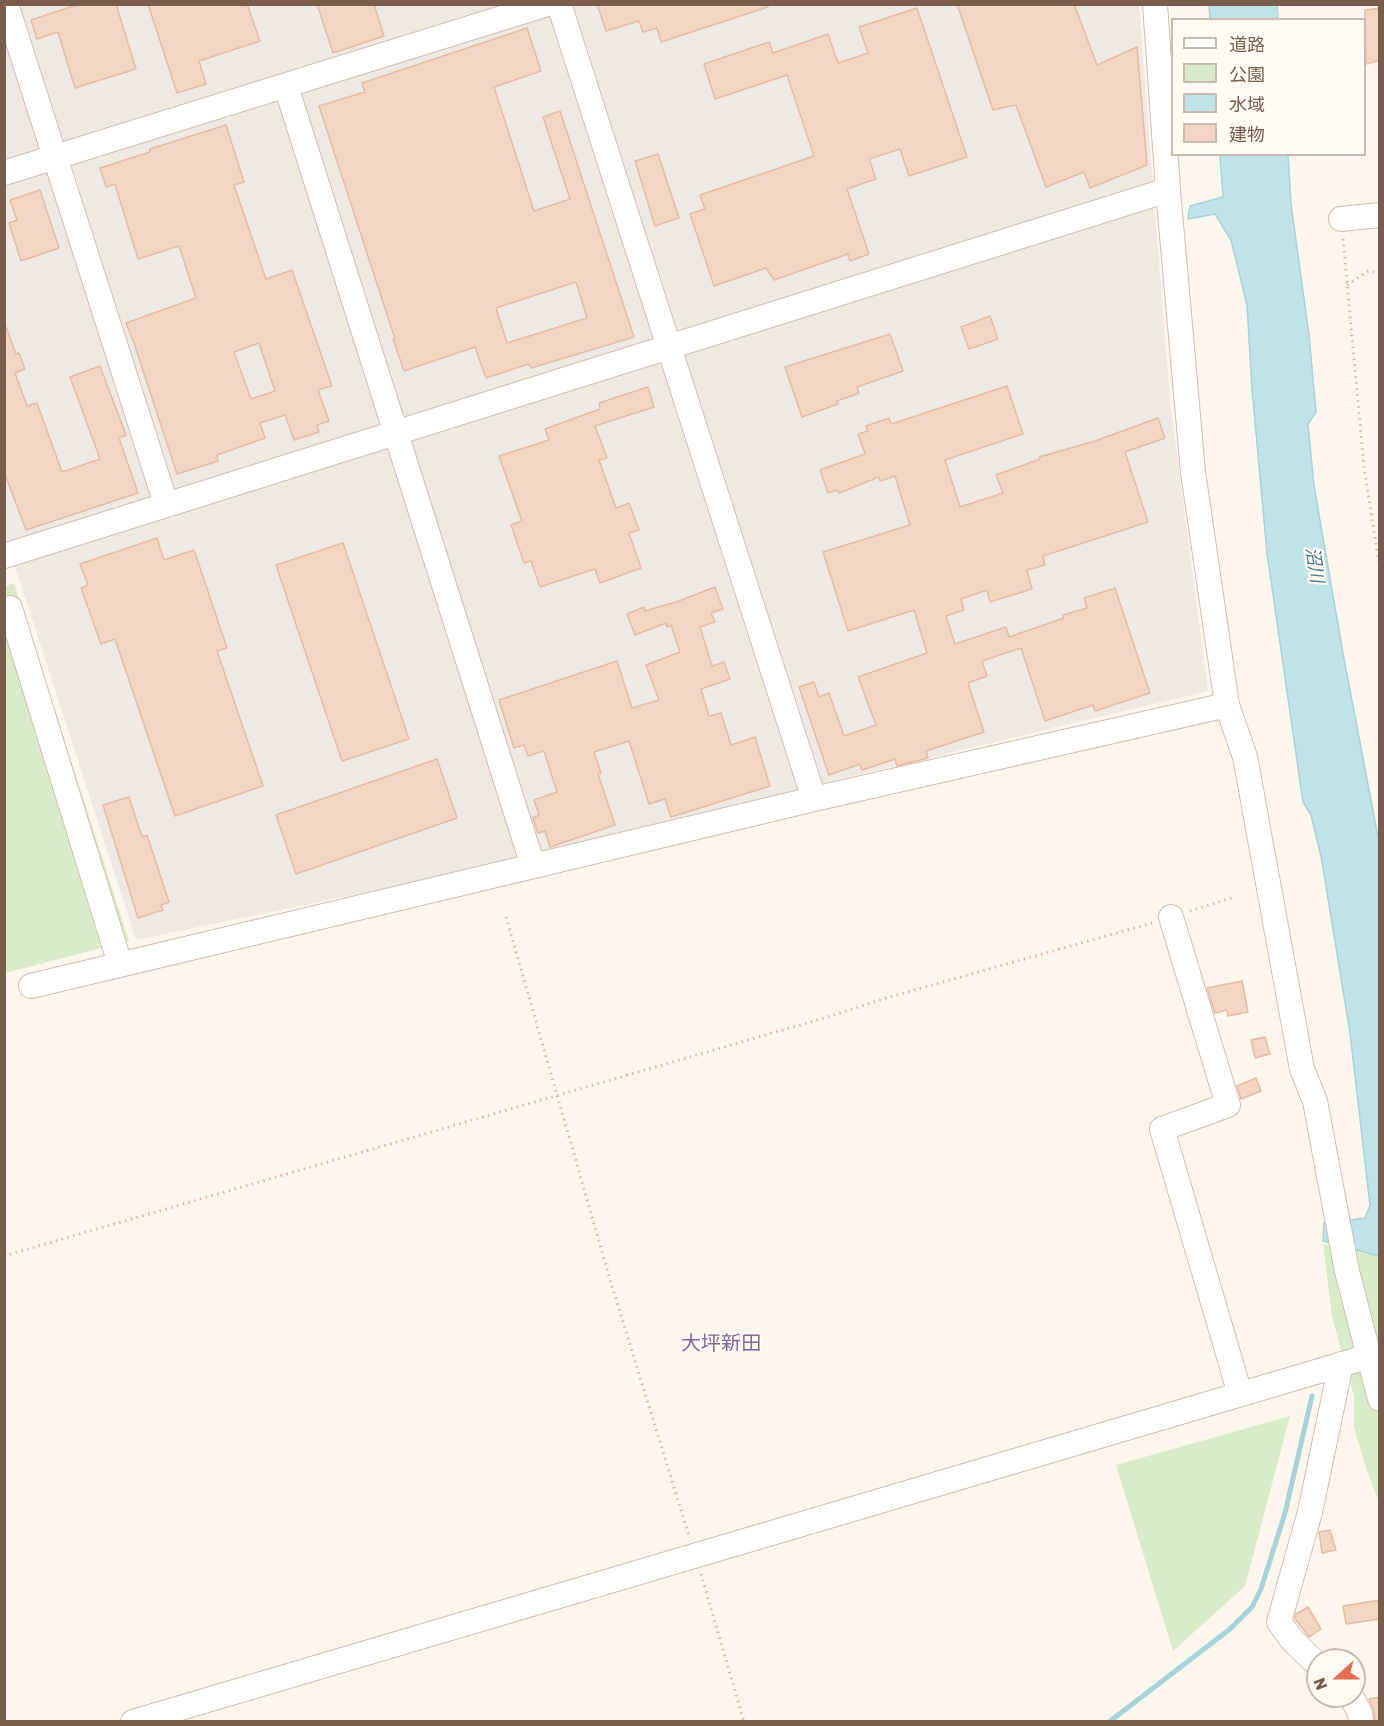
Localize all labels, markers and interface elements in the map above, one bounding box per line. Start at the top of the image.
legend [1171,18,1366,156]
text: 道路 [1229,34,1265,56]
text: 公園 [1229,64,1265,86]
text: 水域 [1229,94,1265,116]
text: 建物 [1229,124,1265,146]
water label: 沼川 [1301,546,1327,584]
district label: 大坪新田 [681,1332,761,1356]
north arrow [1306,1648,1366,1708]
text: N [1310,1675,1332,1693]

